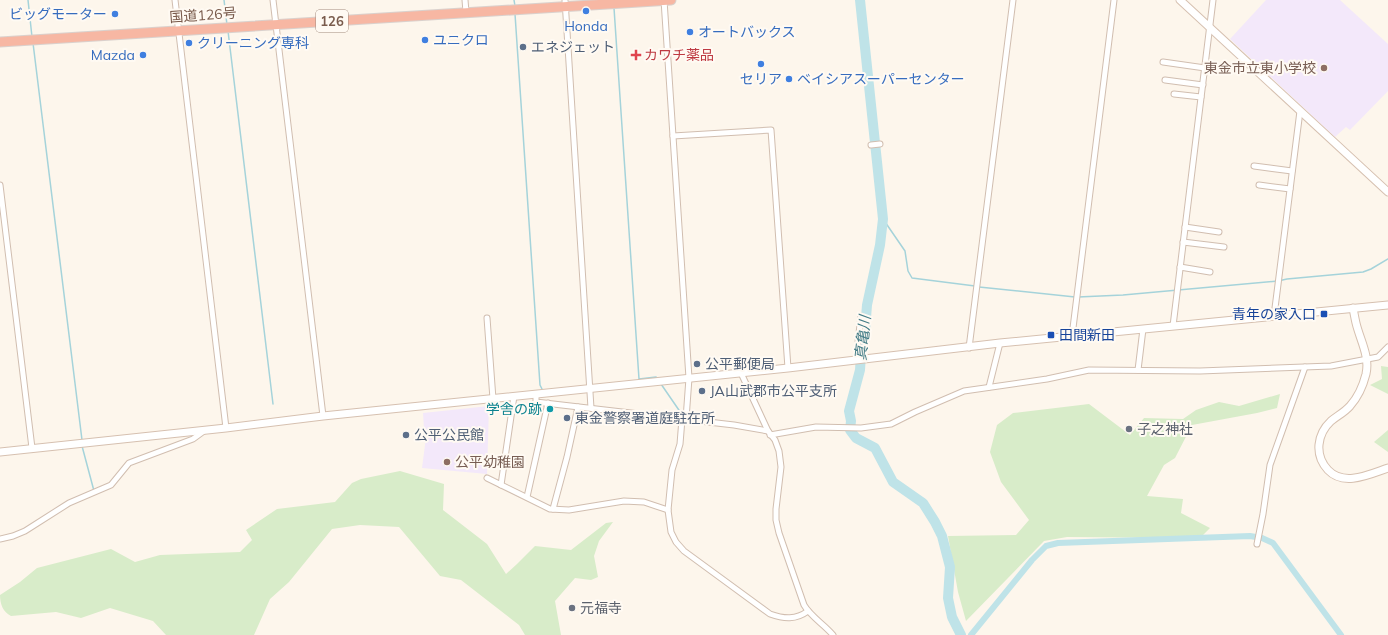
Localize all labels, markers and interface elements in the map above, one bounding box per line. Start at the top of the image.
street label: 国道126号 [169,4,237,26]
place label: ビッグモーター [9,5,107,23]
marker: Honda [581,6,591,16]
marker: ビッグモーター [110,9,120,19]
road number: 126 [316,10,348,32]
place label: Honda [564,17,608,35]
place label: オートバックス [698,23,796,41]
marker: オートバックス [685,27,695,37]
place label: ユニクロ [433,31,489,49]
place label: クリーニング専科 [197,34,309,52]
marker: ユニクロ [420,35,430,45]
marker: クリーニング専科 [184,38,194,48]
place label: エネジェット [531,38,615,56]
marker: エネジェット [518,42,528,52]
place label: Mazda [91,46,135,64]
place label: カワチ薬品 [644,46,714,64]
marker: Mazda [138,50,148,60]
marker: カワチ薬品 [631,50,641,60]
marker: セリア [756,59,766,69]
place label: 東金市立東小学校 [1204,59,1316,77]
marker: 東金市立東小学校 [1319,63,1329,73]
place label: セリア [740,70,782,88]
place label: ベイシアスーパーセンター [797,70,965,88]
marker: ベイシアスーパーセンター [784,74,794,84]
place label: 青年の家入口 [1232,305,1316,323]
marker: 青年の家入口 [1319,309,1329,319]
water label: 真亀川 [851,313,875,361]
place label: 田間新田 [1059,326,1115,344]
marker: 田間新田 [1046,330,1056,340]
place label: 公平郵便局 [705,355,775,373]
marker: 公平郵便局 [692,359,702,369]
place label: JA山武郡市公平支所 [710,382,837,400]
marker: JA山武郡市公平支所 [697,386,707,396]
place label: 学舎の跡 [486,400,542,418]
marker: 学舎の跡 [545,404,555,414]
place label: 東金警察署道庭駐在所 [575,409,715,427]
marker: 東金警察署道庭駐在所 [562,413,572,423]
place label: 子之神社 [1137,420,1193,438]
marker: 子之神社 [1124,424,1134,434]
place label: 公平公民館 [414,426,484,444]
marker: 公平公民館 [401,430,411,440]
place label: 公平幼稚園 [455,453,525,471]
marker: 公平幼稚園 [442,457,452,467]
place label: 元福寺 [580,599,622,617]
marker: 元福寺 [567,603,577,613]

